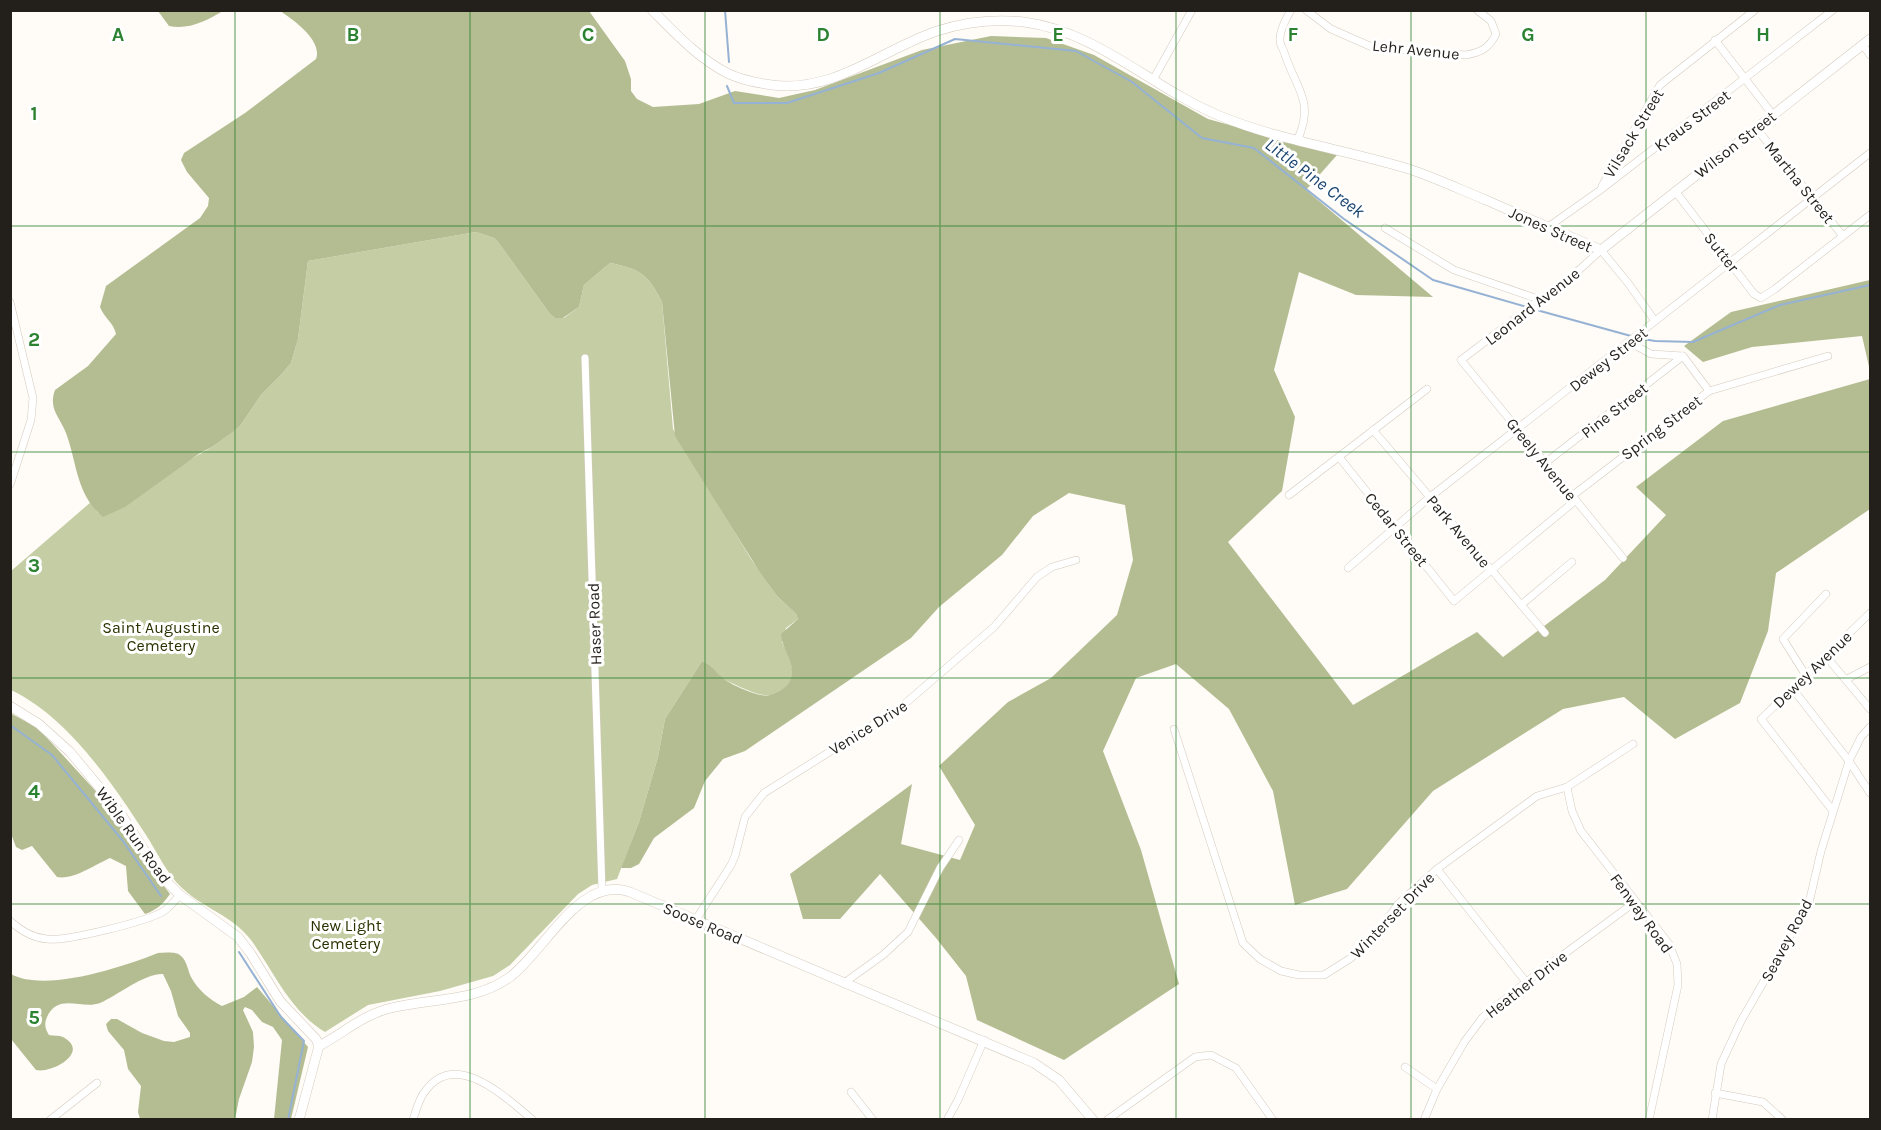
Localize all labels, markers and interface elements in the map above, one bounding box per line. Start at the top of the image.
text: A [112,23,125,46]
text: B [347,23,359,46]
text: C [582,23,594,46]
text: D [816,23,830,46]
text: E [1052,23,1064,46]
text: F [1288,23,1299,46]
text: G [1521,23,1535,46]
text: H [1756,23,1770,46]
street label: Lehr Avenue [1371,35,1460,64]
street label: Vilsack Street [1599,85,1667,181]
street label: Kraus Street [1651,86,1734,155]
text: 1 [30,102,38,125]
street label: Wilson Street [1691,107,1780,182]
water label: Little Pine Creek [1261,133,1370,223]
street label: Martha Street [1761,137,1839,227]
street label: Jones Street [1506,203,1595,256]
street label: Sutter [1700,229,1743,276]
street label: Leonard Avenue [1481,264,1583,349]
street label: Dewey Street [1566,323,1651,396]
text: 2 [28,328,40,351]
street label: Pine Street [1577,379,1651,442]
street label: Spring Street [1617,391,1705,464]
street label: Greely Avenue [1502,414,1581,505]
street label: Cedar Street [1361,488,1432,570]
street label: Park Avenue [1423,491,1494,571]
text: 3 [28,554,40,577]
street label: Haser Road [584,582,605,666]
park label: Saint Augustine Cemetery [102,618,220,655]
street label: Dewey Avenue [1769,627,1856,712]
street label: Venice Drive [826,696,911,759]
text: 4 [28,780,40,803]
street label: Wible Run Road [92,783,175,887]
street label: Winterset Drive [1346,868,1438,962]
street label: Fenway Road [1606,870,1677,957]
street label: Seavey Road [1757,896,1816,985]
street label: Soose Road [660,898,745,949]
park label: New Light Cemetery [310,916,382,953]
street label: Heather Drive [1482,947,1571,1022]
text: 5 [28,1006,40,1029]

